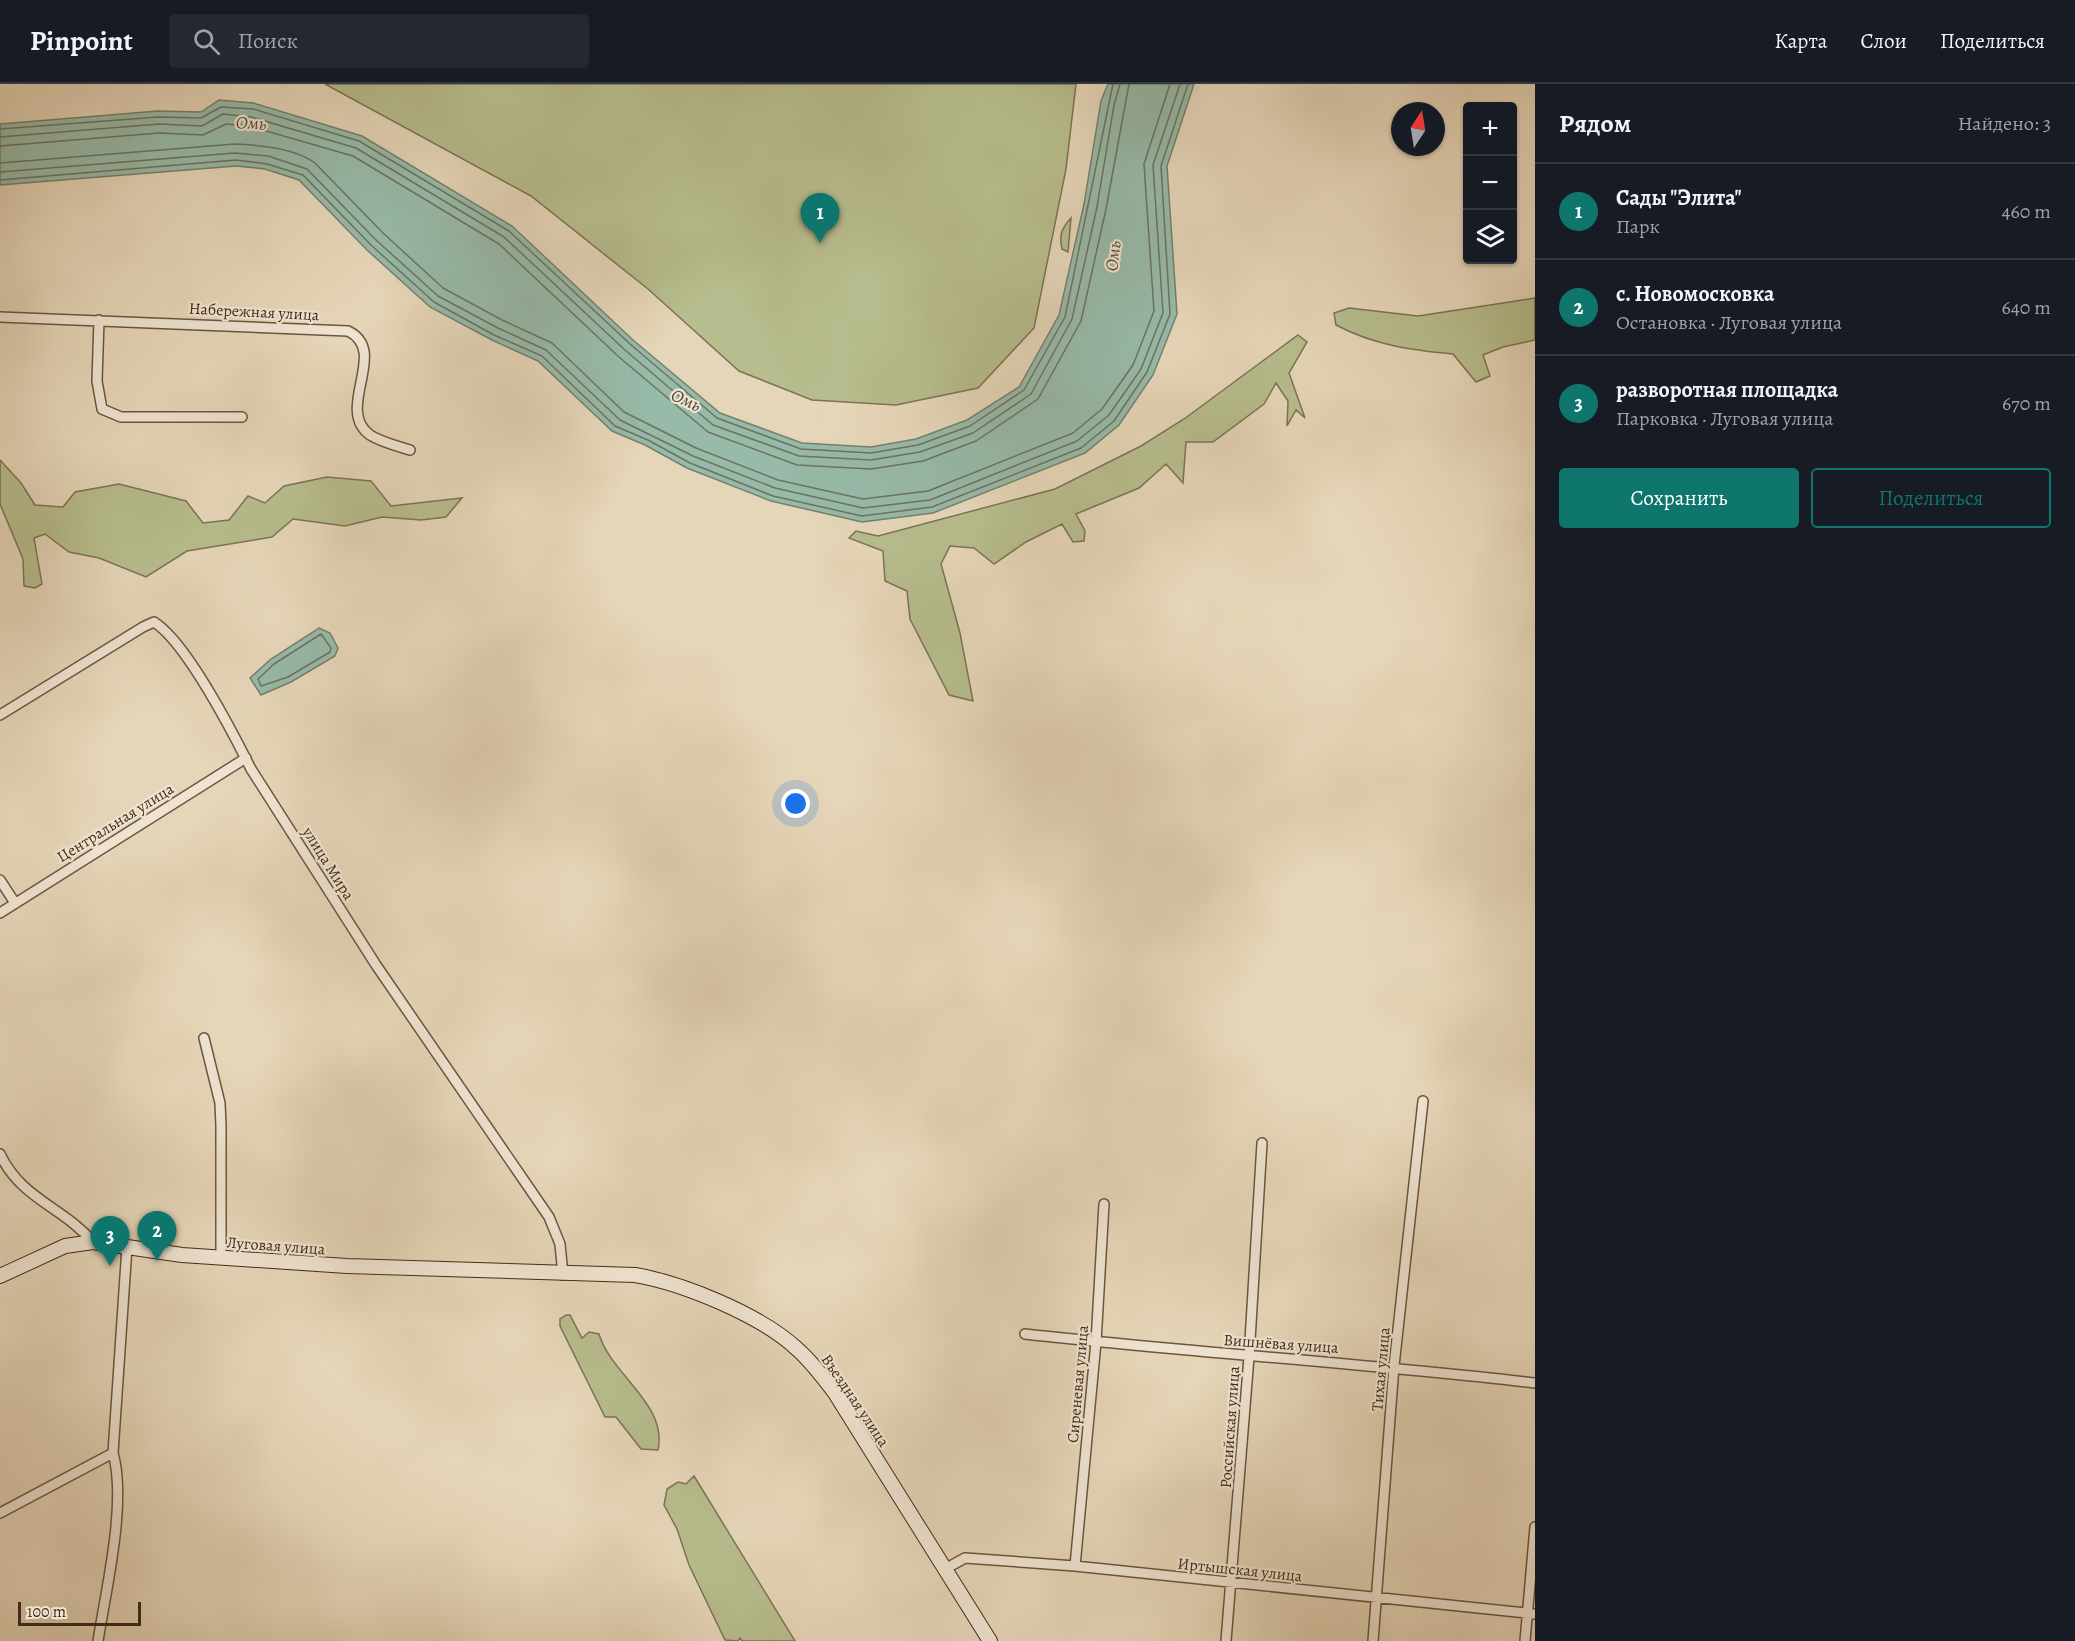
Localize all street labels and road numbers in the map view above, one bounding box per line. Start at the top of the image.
street label: Набережная улица [188,298,320,326]
street label: Центральная улица [53,778,179,868]
street label: улица Мира [296,822,360,905]
street label: Луговая улица [226,1232,327,1260]
street label: Сиреневая улица [1062,1324,1094,1444]
street label: Тихая улица [1366,1326,1396,1412]
street label: Вишнёвая улица [1223,1329,1340,1359]
street label: Въездная улица [816,1350,895,1452]
street label: Российская улица [1215,1365,1245,1489]
street label: Иртышская улица [1176,1553,1304,1588]

